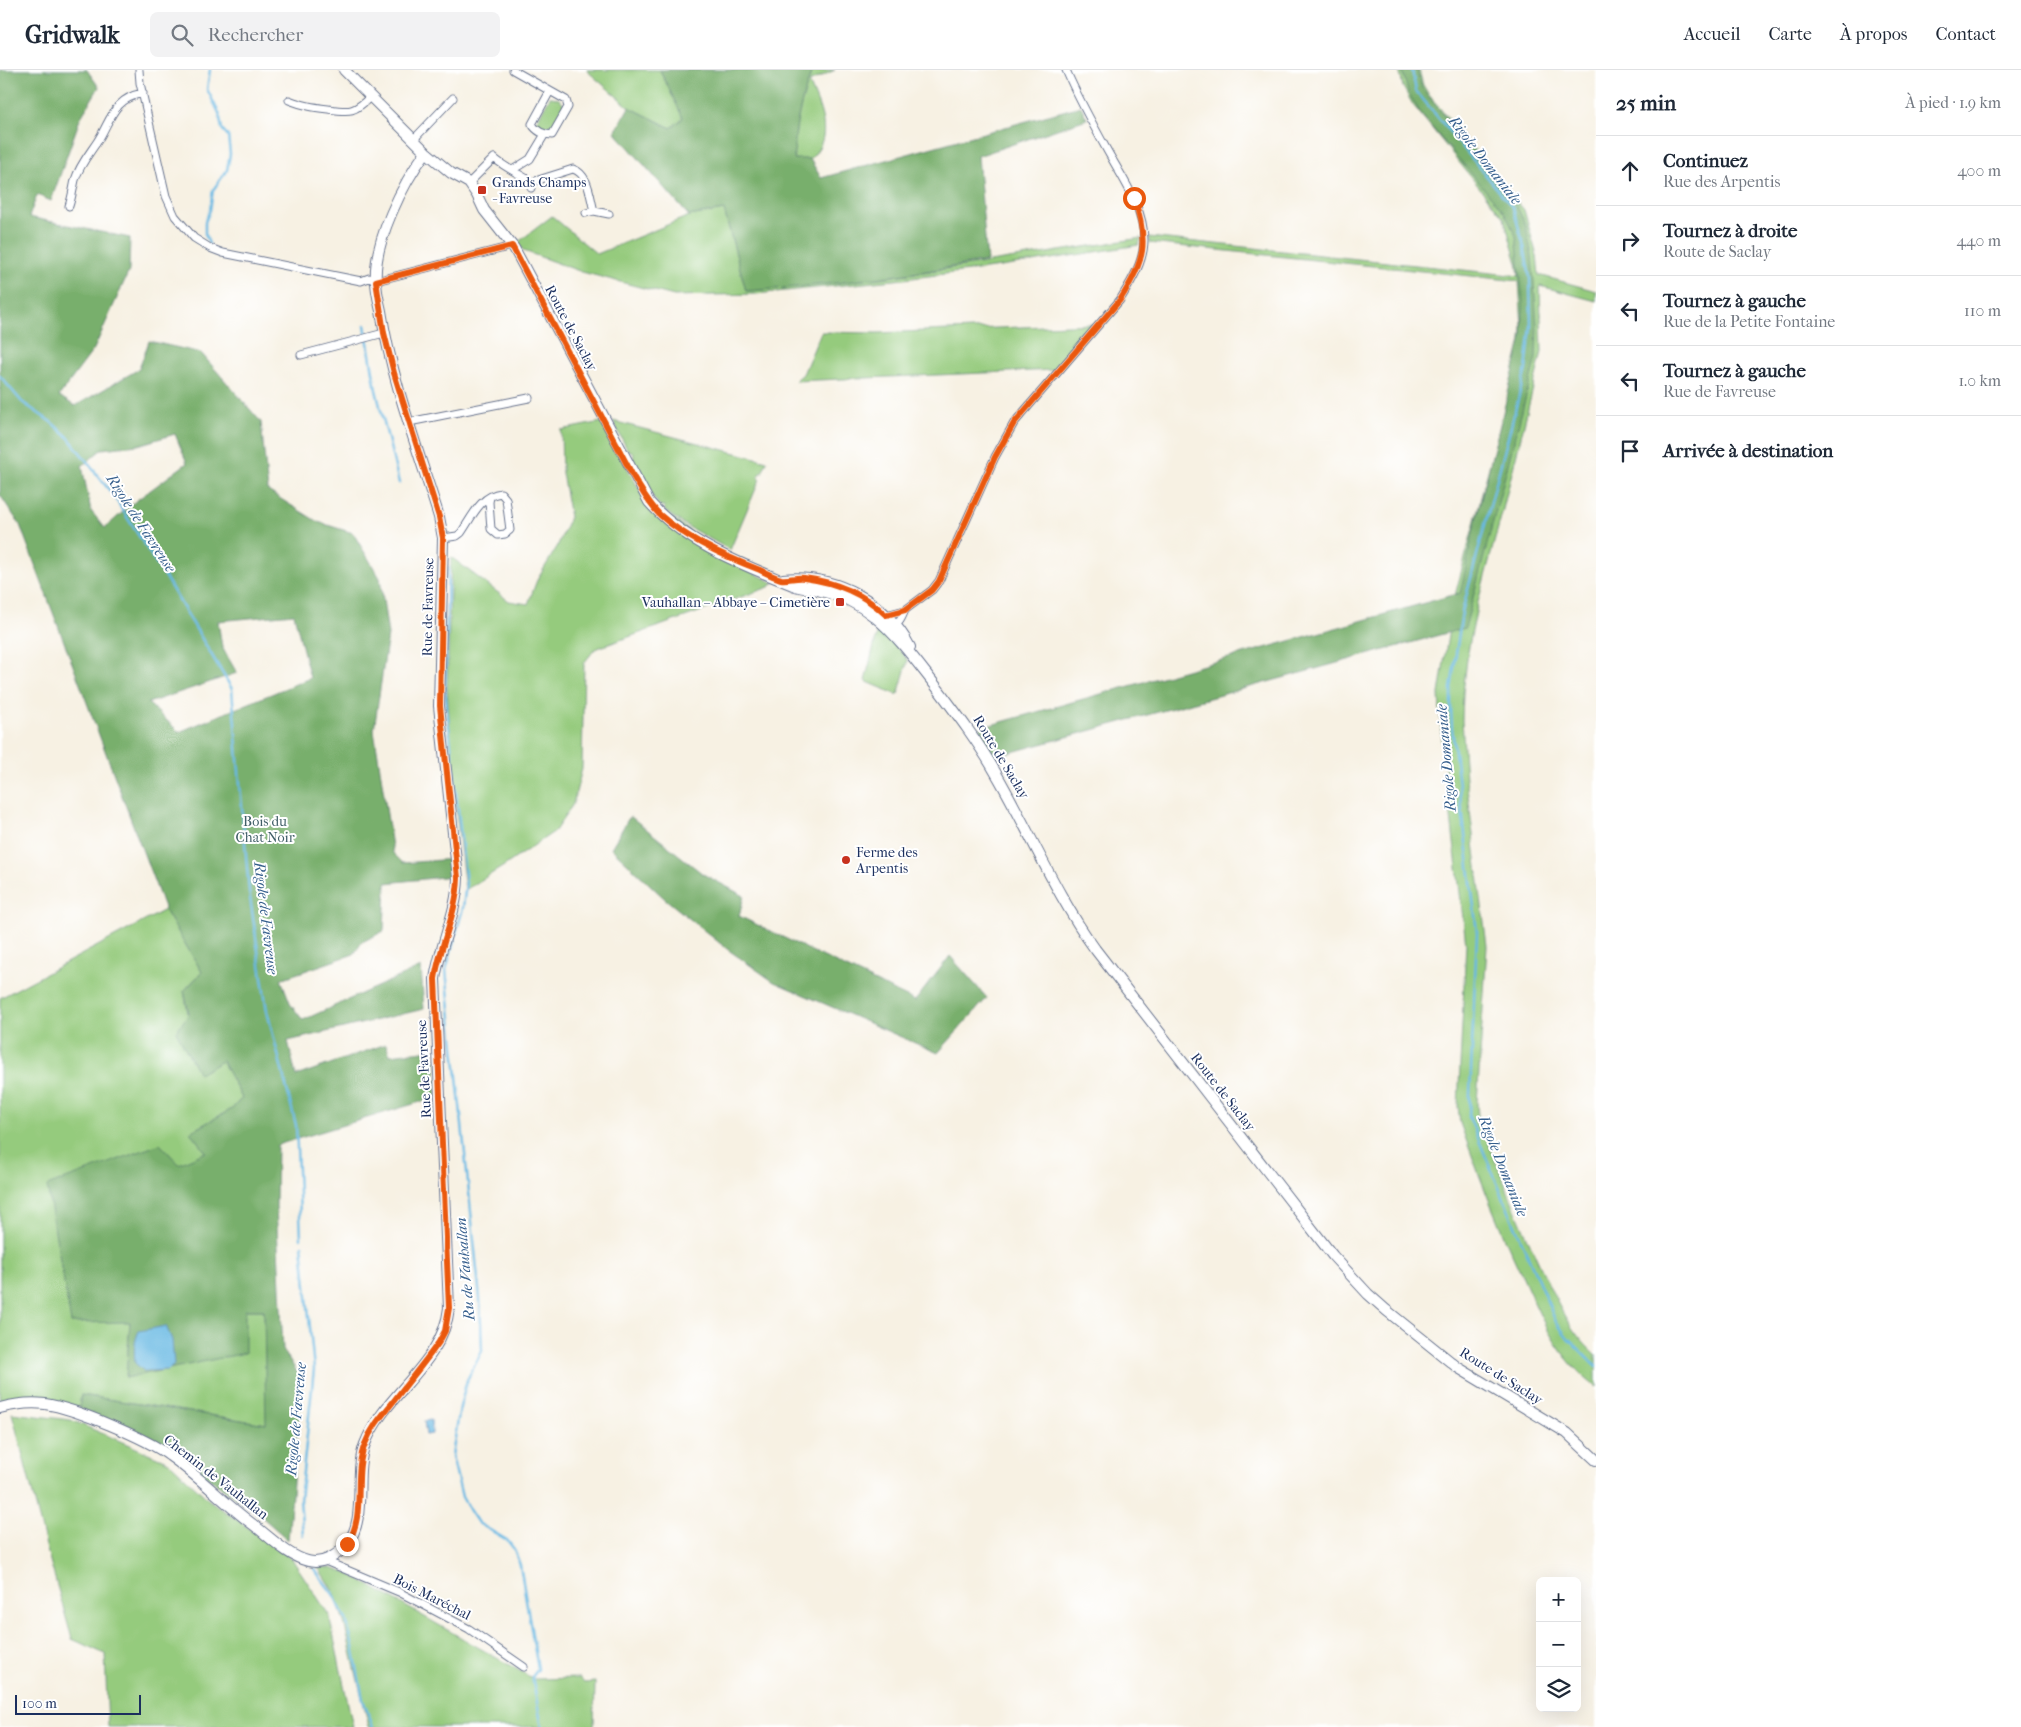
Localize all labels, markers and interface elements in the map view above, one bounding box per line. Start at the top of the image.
search box [150,12,500,57]
text: Gridwalk [25,21,120,49]
icon: search [168,21,196,49]
text: Rechercher [208,24,303,46]
text: Accueil [1684,24,1741,45]
text: Carte [1769,24,1812,45]
text: À propos [1840,24,1907,45]
text: Contact [1935,24,1996,45]
text: 25 min [1616,91,1676,115]
text: À pied · 1.9 km [1905,93,2001,112]
water label: Rigole Domaniale [1444,111,1526,209]
text: Continuez [1663,150,1748,172]
icon: ahead [1616,157,1644,185]
text: 400 m [1957,161,2001,180]
text: Rue des Arpentis [1663,172,1780,191]
place label: Grands Champs - Favreuse [492,174,586,207]
marker: Grands Champs - Favreuse [476,184,488,196]
route start [1123,187,1146,210]
text: Tournez à droite [1663,220,1797,242]
icon: right [1616,227,1644,255]
text: 440 m [1956,231,2001,250]
text: Route de Saclay [1663,242,1771,261]
street label: Route de Saclay [541,282,601,374]
text: Tournez à gauche [1663,290,1806,312]
icon: left [1616,297,1644,325]
text: 110 m [1964,301,2001,320]
text: Rue de la Petite Fontaine [1663,312,1835,331]
text: Tournez à gauche [1663,360,1806,382]
icon: left [1616,367,1644,395]
text: 1.0 km [1958,371,2001,390]
text: Rue de Favreuse [1663,382,1776,401]
icon: arrive [1616,437,1644,465]
text: Arrivée à destination [1663,440,1833,462]
water label: Rigole de Favreuse [102,470,180,576]
street label: Rue de Favreuse [419,557,437,657]
place label: Vauhallan – Abbaye – Cimetière [641,594,830,611]
marker: Vauhallan – Abbaye – Cimetière [834,596,846,608]
water label: Rigole Domaniale [1432,703,1460,813]
street label: Route de Saclay [969,712,1033,802]
park label: Bois du Chat Noir [235,813,295,846]
place label: Ferme des Arpentis [855,844,918,877]
marker: Ferme des Arpentis [840,854,852,866]
water label: Rigole de Favreuse [250,860,282,976]
street label: Rue de Favreuse [413,1019,435,1119]
street label: Route de Saclay [1187,1049,1259,1135]
water label: Rigole Domaniale [1474,1112,1532,1220]
water label: Ru de Vauhallan [452,1217,479,1322]
street label: Route de Saclay [1456,1344,1546,1409]
water label: Rigole de Favreuse [282,1361,310,1477]
street label: Chemin de Vauhallan [160,1431,272,1523]
route end [336,1533,359,1556]
street label: Bois Maréchal [390,1570,474,1624]
map controls [1536,1577,1581,1712]
button: + [1536,1577,1581,1622]
button: − [1536,1622,1581,1667]
button: layers [1536,1667,1581,1712]
scale bar [15,1692,141,1715]
text: 100 m [22,1695,57,1712]

